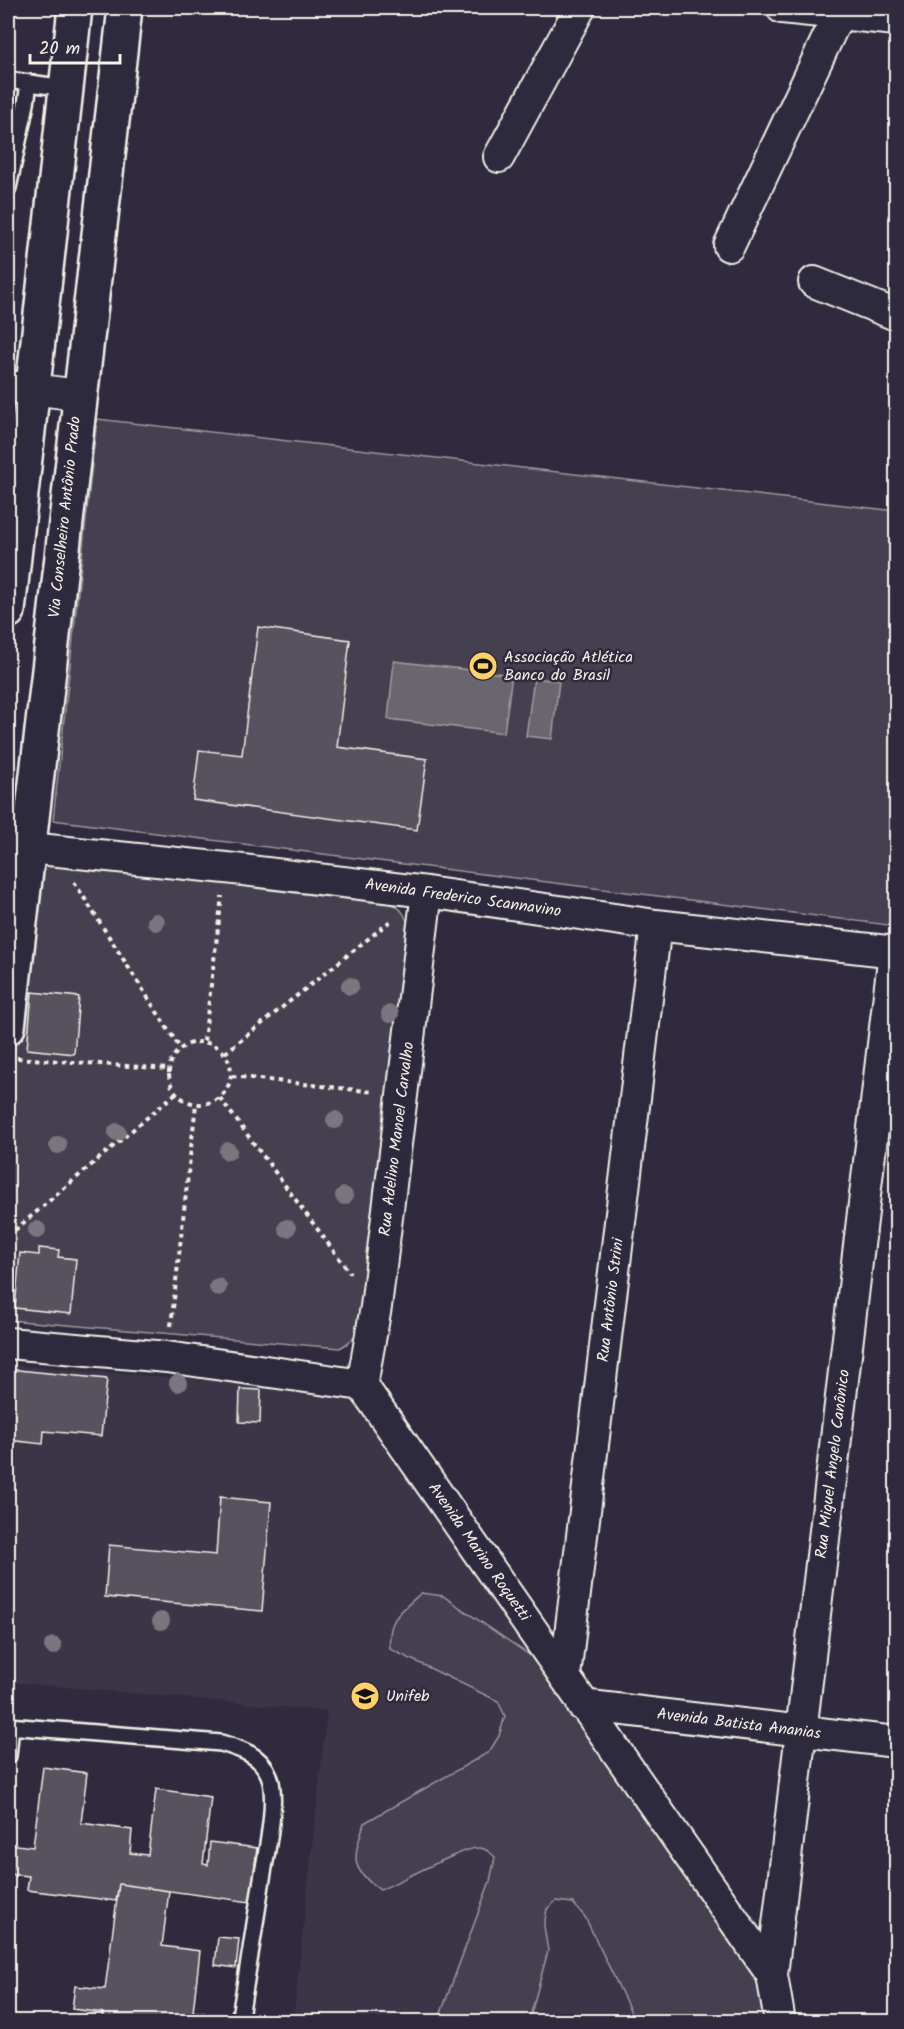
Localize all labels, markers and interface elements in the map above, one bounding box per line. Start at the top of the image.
scale bar [30,27,120,65]
text: 20 m [39,35,80,64]
street label: Via Conselheiro Antônio Prado [42,415,88,619]
place label: Associação Atlética Banco do Brasil [504,645,633,688]
sports icon: Associação Atlética Banco do Brasil [467,650,499,682]
street label: Avenida Frederico Scannavino [363,872,563,924]
street label: Rua Adelino Manoel Carvalho [373,1040,421,1238]
street label: Rua Antônio Strini [591,1235,631,1363]
street label: Rua Miguel Angelo Canônico [809,1368,857,1560]
street label: Avenida Marino Roquetti [422,1477,537,1628]
school or university icon: Unifeb [349,1680,381,1712]
place label: Unifeb [386,1684,430,1709]
street label: Avenida Batista Ananias [656,1702,823,1746]

